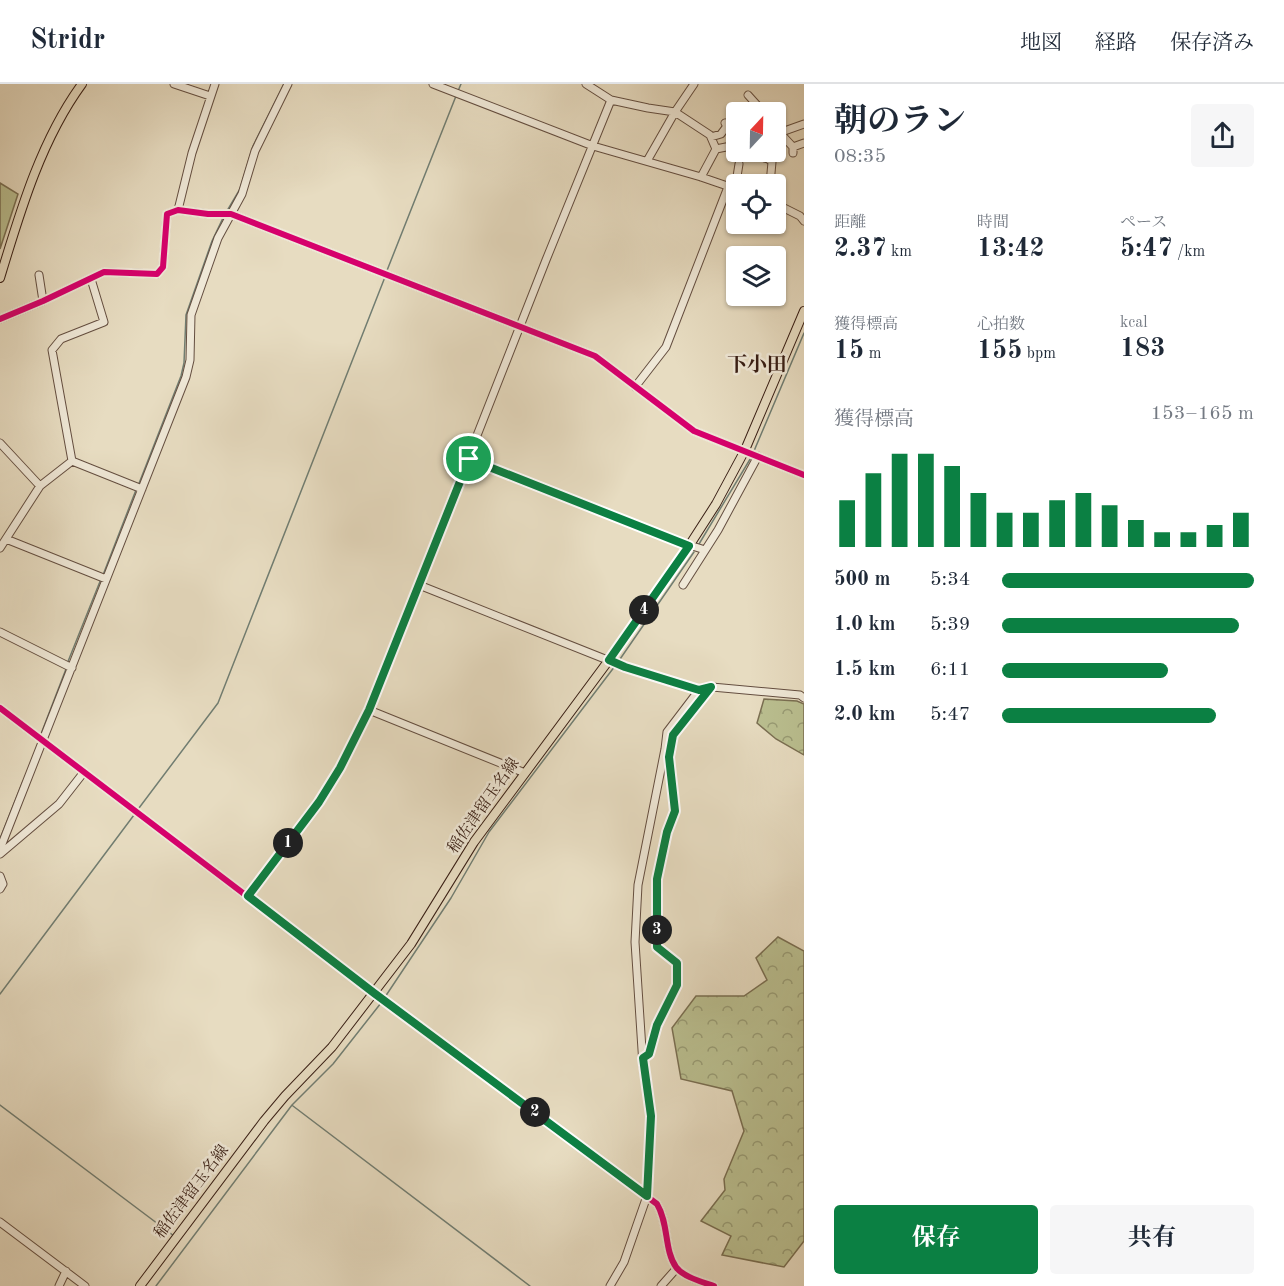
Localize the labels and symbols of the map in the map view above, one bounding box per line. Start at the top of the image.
north arrow [726,102,786,162]
district label: 下小田 [727,354,787,376]
pin [443,433,494,484]
pin: 4 [629,595,659,625]
street label: 稲佐津留玉名線 [444,754,523,856]
pin: 1 [273,828,303,858]
pin: 3 [642,915,672,945]
pin: 2 [520,1097,550,1127]
street label: 稲佐津留玉名線 [150,1141,232,1242]

